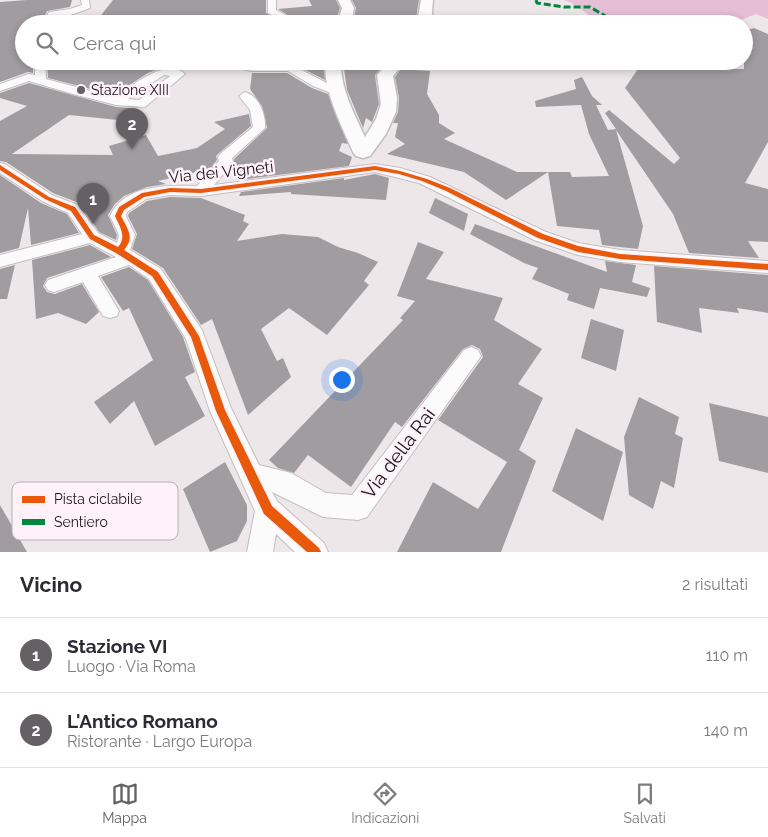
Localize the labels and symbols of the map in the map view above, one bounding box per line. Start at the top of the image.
place label: Stazione XIII [91,82,169,98]
marker: Stazione XIII [75,84,87,96]
pin: 2 [116,108,148,149]
street label: Via dei Vigneti [168,157,274,187]
pin: 1 [77,183,109,224]
your location [329,367,355,393]
street label: Via della Rai [357,403,439,503]
legend [12,482,178,540]
text: Pista ciclabile [54,491,142,507]
text: Sentiero [54,514,108,530]

